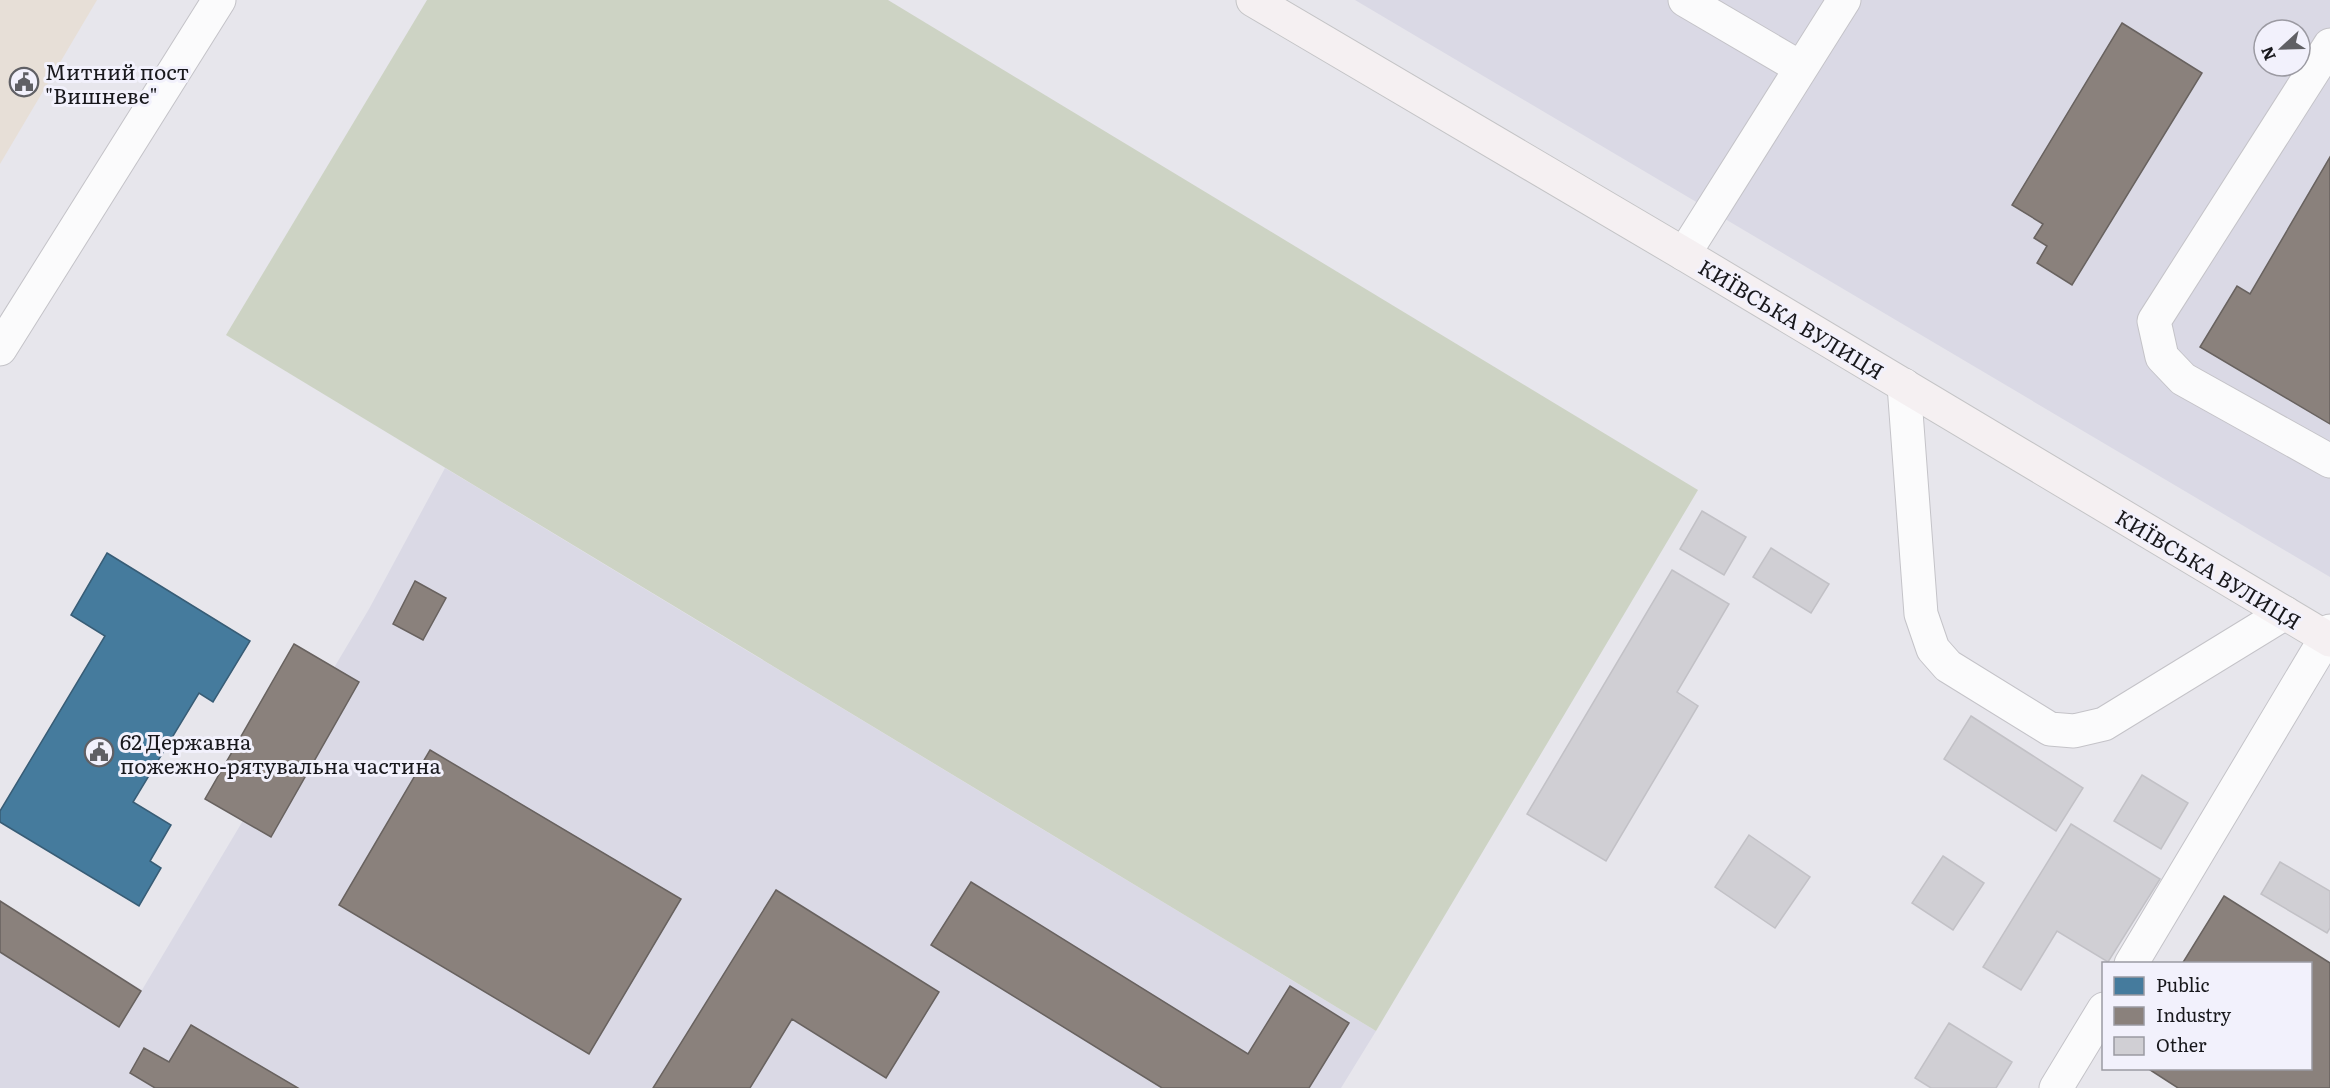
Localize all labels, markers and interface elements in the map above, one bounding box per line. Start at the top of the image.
north arrow [2252,18,2312,78]
text: N [2254,43,2281,65]
place label: Митний пост "Вишневе" [45,55,189,110]
public building icon: Митний пост "Вишневе" [8,66,40,98]
street label: КИЇВСЬКА ВУЛИЦЯ [1693,250,1891,386]
street label: КИЇВСЬКА ВУЛИЦЯ [2110,500,2308,636]
place label: 62 Державна пожежно-рятувальна частина [120,725,441,780]
public building icon: 62 Державна пожежно-рятувальна частина [83,736,115,768]
legend [2102,962,2312,1070]
text: Public [2156,971,2210,998]
text: Industry [2156,1001,2232,1028]
text: Other [2156,1031,2207,1058]

